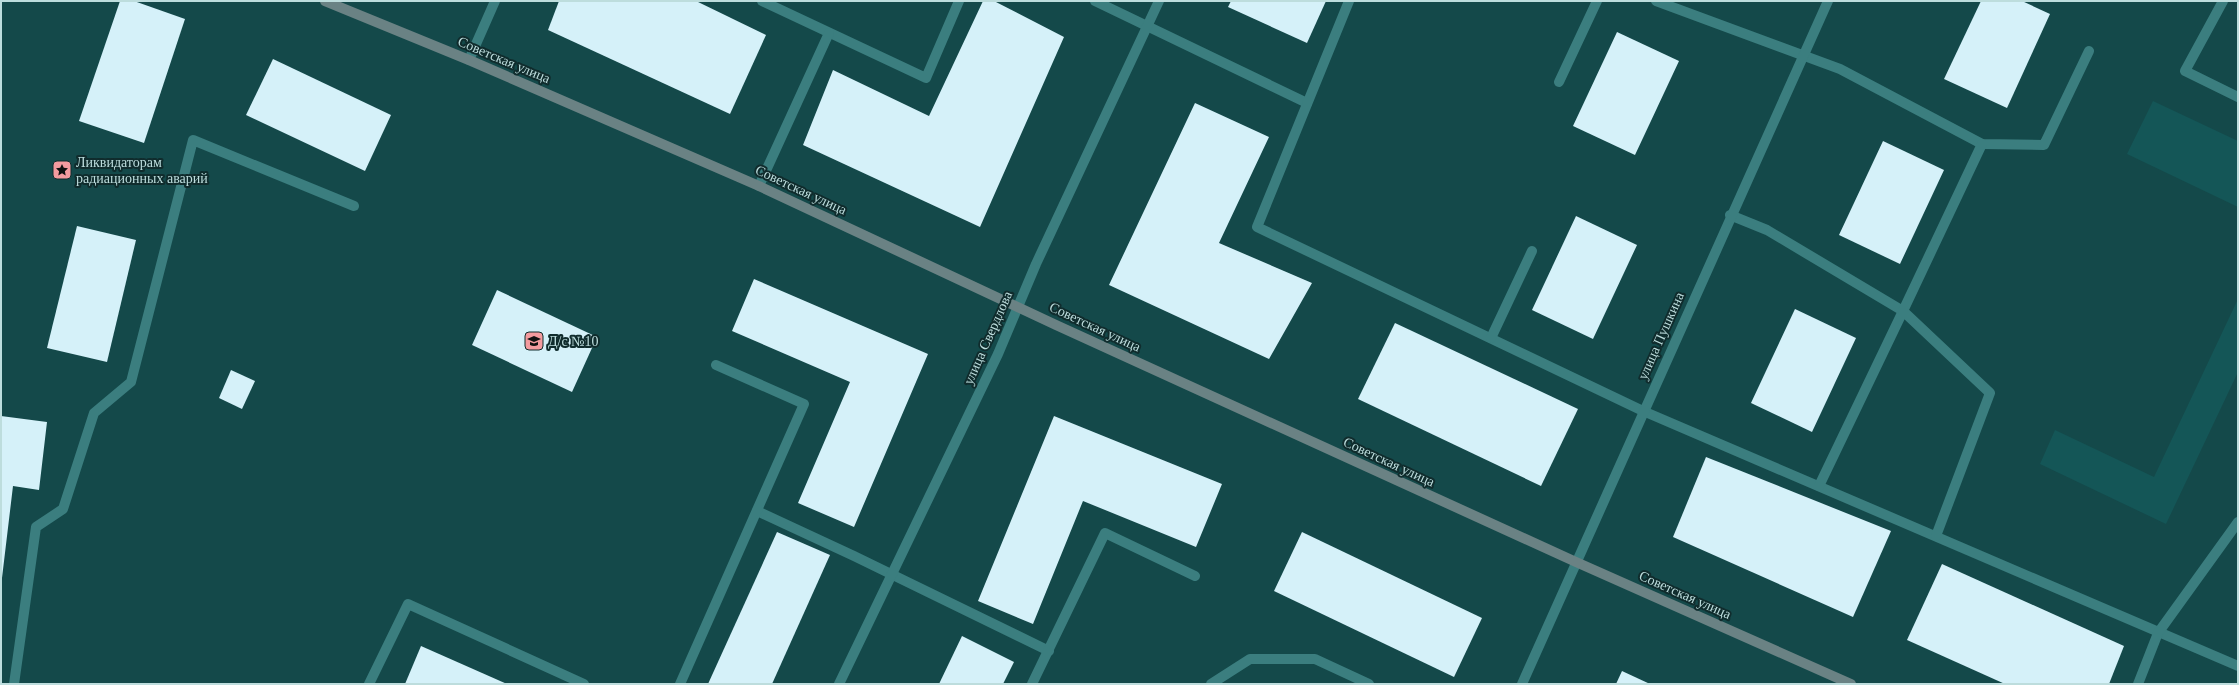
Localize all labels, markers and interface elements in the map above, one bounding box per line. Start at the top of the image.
street label: Советская улица [456,34,553,87]
place label: Ликвидаторам радиационных аварий [76,155,208,186]
place icon: Ликвидаторам радиационных аварий [51,159,73,181]
street label: Советская улица [753,162,850,218]
street label: улица Свердлова [961,288,1016,387]
street label: улица Пушкина [1635,289,1687,382]
street label: Советская улица [1047,299,1144,355]
school or university icon: Д/с №10 [523,330,545,352]
place label: Д/с №10 [548,334,599,349]
street label: Советская улица [1341,434,1438,490]
street label: Советская улица [1637,568,1734,622]

